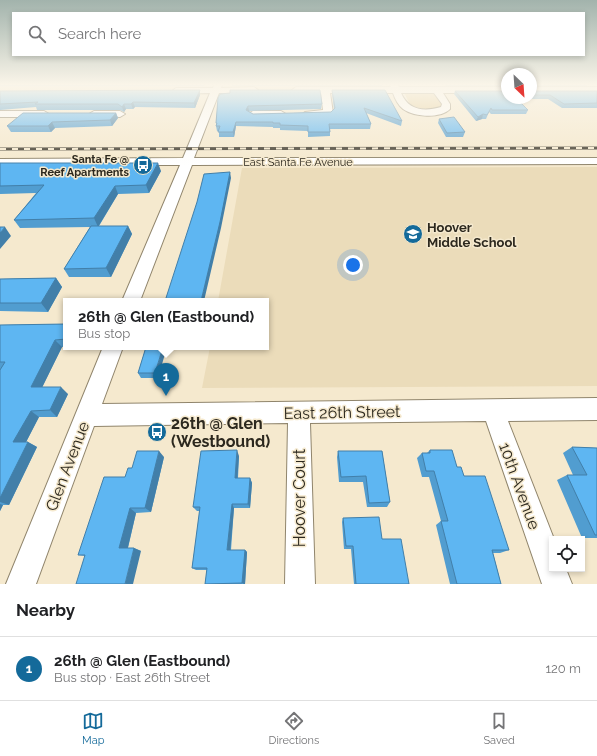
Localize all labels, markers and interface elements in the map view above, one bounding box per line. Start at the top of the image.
search box [12,12,585,56]
icon: search [26,23,48,45]
text: Search here [58,25,141,43]
north arrow [501,68,537,104]
place label: Santa Fe @ Reef Apartments [40,153,130,179]
bus stop icon: Santa Fe @ Reef Apartments [132,154,154,176]
street label: East Santa Fe Avenue [243,156,353,169]
place label: Hoover Middle School [427,220,517,250]
school or university icon: Hoover Middle School [402,223,424,245]
your location [343,255,363,275]
popup [63,298,269,350]
text: 26th @ Glen (Eastbound) [78,308,254,326]
text: Bus stop [78,326,130,341]
pin: 1 [153,363,179,396]
street label: East 26th Street [284,402,401,423]
place label: 26th @ Glen (Westbound) [171,414,270,451]
street label: Glen Avenue [42,419,93,514]
bus stop icon: 26th @ Glen (Westbound) [146,421,168,443]
street label: 10th Avenue [495,440,544,532]
street label: Hoover Court [290,448,309,547]
map controls [549,536,585,572]
button: locate [549,536,585,572]
text: Nearby [16,600,75,620]
text: 26th @ Glen (Eastbound) [54,652,230,670]
text: 1 [26,661,32,676]
text: 120 m [545,661,581,676]
text: Bus stop · East 26th Street [54,670,210,685]
tab: Map [82,710,104,747]
tab: Directions [269,710,319,747]
tab: Saved [483,710,515,747]

